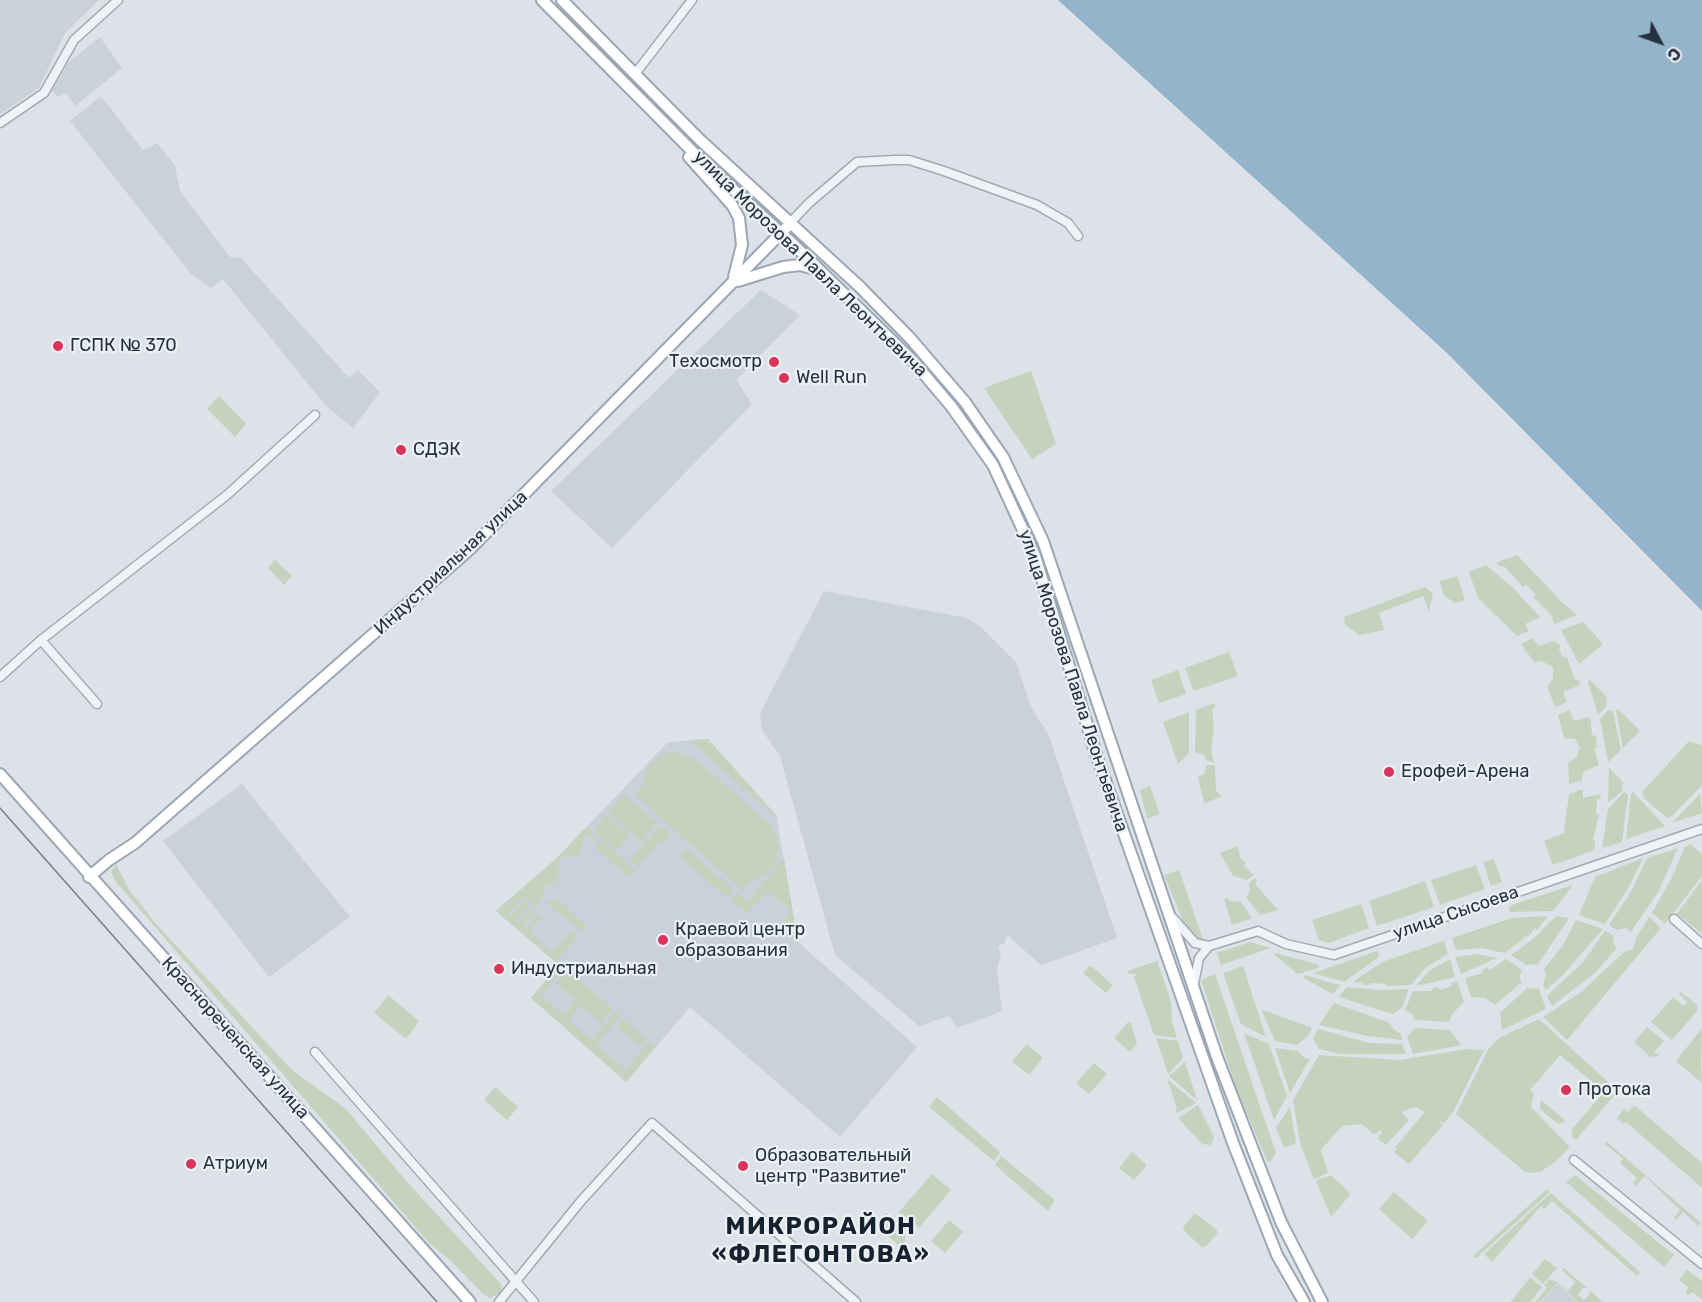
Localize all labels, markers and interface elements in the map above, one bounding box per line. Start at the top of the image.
north arrow [1630,12,1690,72]
text: С [1663,44,1685,65]
street label: улица Морозова Павла Леонтьевича [689,146,931,382]
place label: ГСПК № 370 [70,335,177,357]
marker: ГСПК № 370 [51,339,65,353]
place label: Техосмотр [669,351,762,373]
marker: Техосмотр [767,355,781,369]
place label: Well Run [796,367,867,389]
marker: Well Run [777,371,791,385]
place label: СДЭК [413,439,461,461]
marker: СДЭК [394,443,408,457]
street label: Индустриальная улица [370,486,532,640]
street label: улица Морозова Павла Леонтьевича [1014,527,1132,835]
place label: Ерофей-Арена [1401,761,1529,783]
marker: Ерофей-Арена [1382,765,1396,779]
street label: улица Сысоева [1390,881,1522,945]
place label: Краевой центр образования [675,919,805,962]
marker: Краевой центр образования [656,933,670,947]
street label: Краснореченская улица [156,952,314,1124]
place label: Индустриальная [511,958,657,980]
marker: Индустриальная [492,962,506,976]
place label: Протока [1578,1079,1651,1101]
marker: Протока [1559,1083,1573,1097]
place label: Образовательный центр "Развитие" [755,1145,911,1188]
place label: Атриум [203,1153,268,1175]
marker: Атриум [184,1157,198,1171]
marker: Образовательный центр "Развитие" [736,1159,750,1173]
district label: МИКРОРАЙОН «ФЛЕГОНТОВА» [712,1213,930,1269]

